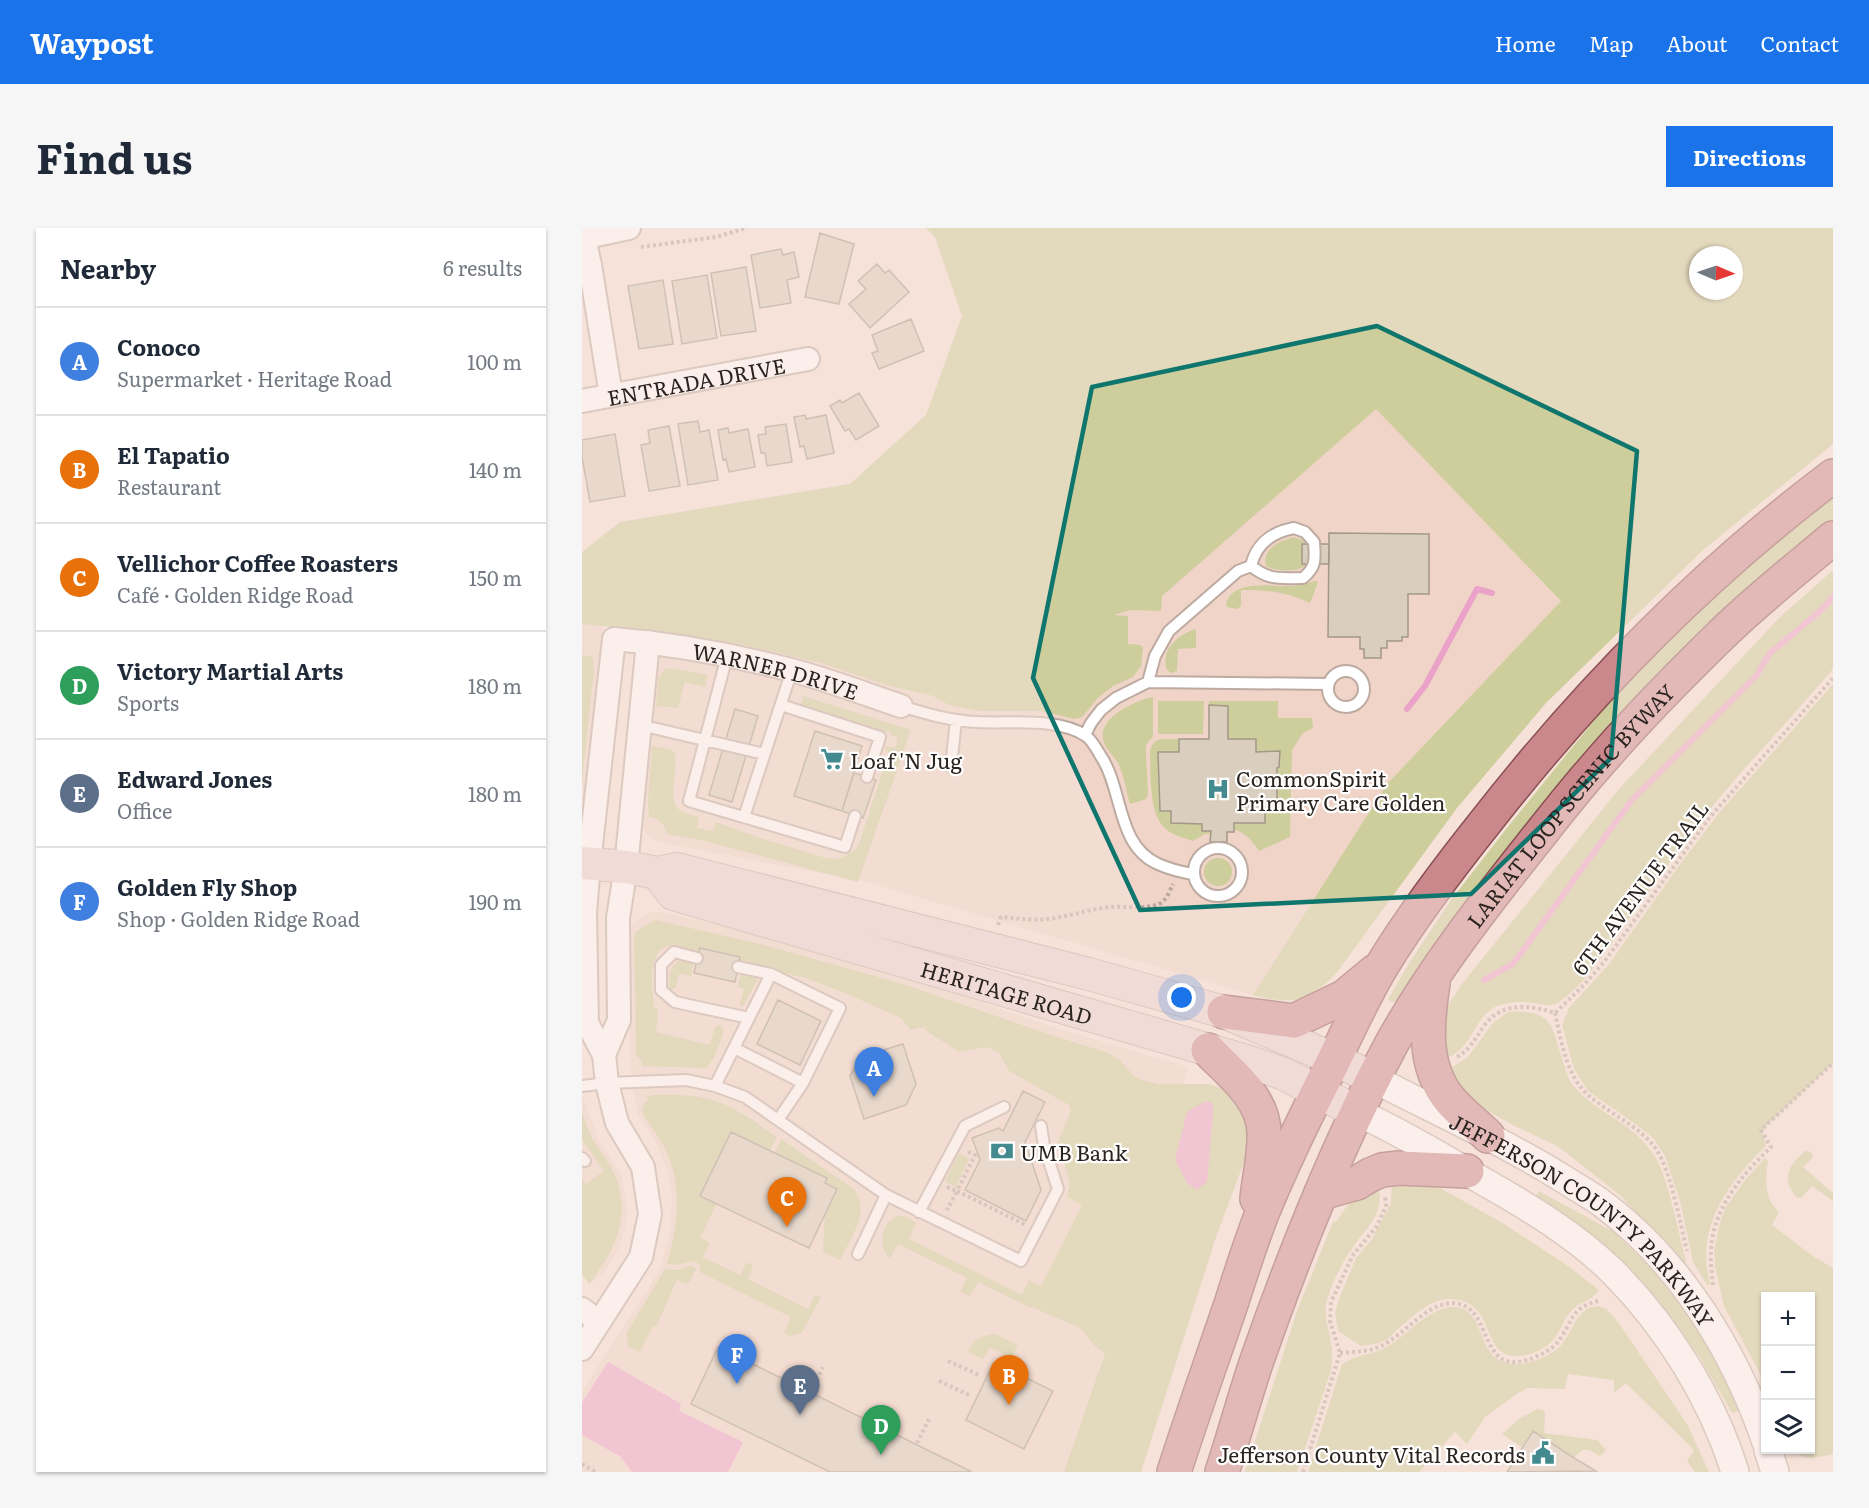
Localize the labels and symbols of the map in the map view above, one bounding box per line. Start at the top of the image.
north arrow [1689,246,1743,300]
street label: ENTRADA DRIVE [604,348,788,412]
street label: WARNER DRIVE [690,634,863,706]
street label: LARIAT LOOP SCENIC BYWAY [1458,676,1681,933]
place label: Loaf 'N Jug [850,744,962,775]
supermarket icon: Loaf 'N Jug [819,746,845,772]
place label: CommonSpirit Primary Care Golden [1236,762,1446,817]
hospital icon: CommonSpirit Primary Care Golden [1205,776,1231,802]
street label: 6TH AVENUE TRAIL [1563,793,1715,981]
street label: HERITAGE ROAD [917,951,1096,1031]
your location [1167,983,1196,1012]
pin: A [854,1048,894,1097]
street label: JEFFERSON COUNTY PARKWAY [1445,1104,1723,1332]
place label: UMB Bank [1020,1136,1128,1167]
bank icon: UMB Bank [989,1138,1015,1164]
pin: C [768,1178,806,1227]
pin: F [718,1334,756,1384]
pin: B [990,1356,1028,1405]
pin: E [780,1366,820,1415]
pin: D [862,1406,900,1455]
place label: Jefferson County Vital Records [1217,1438,1525,1469]
public building icon: Jefferson County Vital Records [1530,1440,1556,1466]

